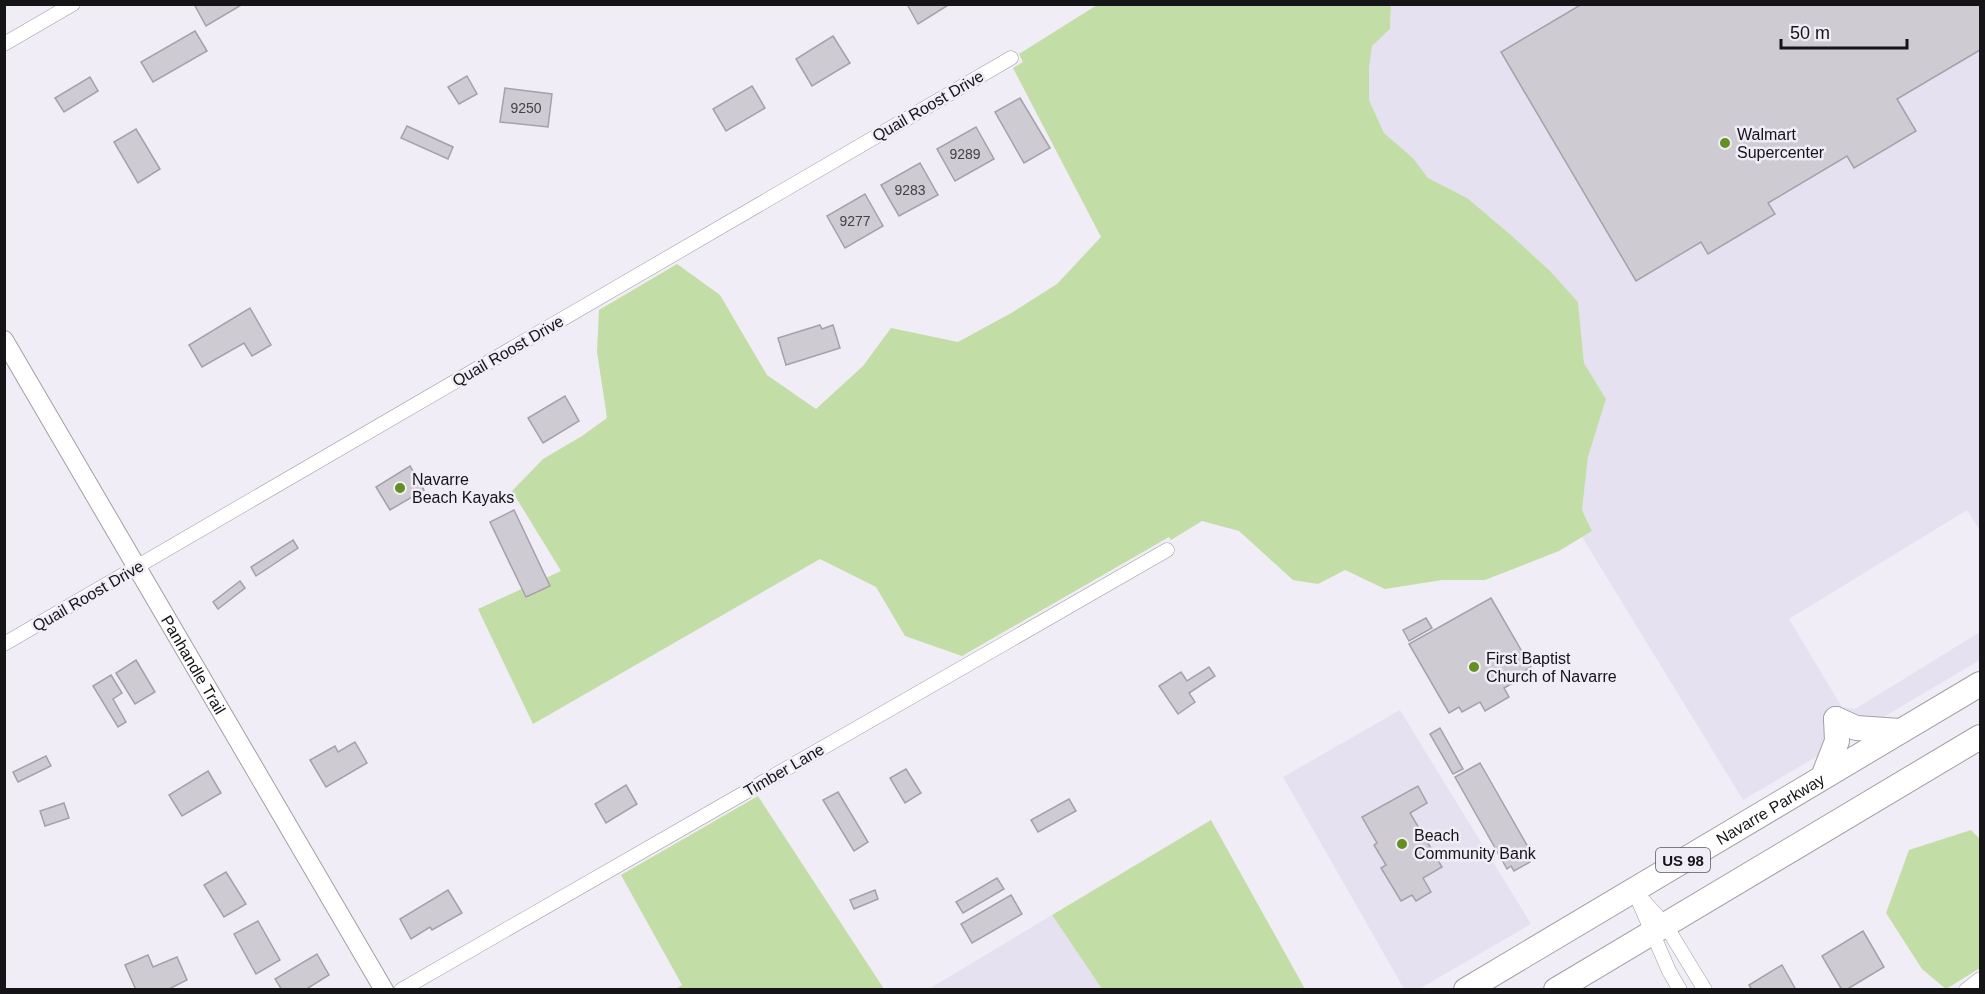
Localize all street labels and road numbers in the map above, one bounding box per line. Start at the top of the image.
street label: Quail Roost Drive [869,67,987,145]
street label: Quail Roost Drive [449,312,567,390]
street label: Quail Roost Drive [29,557,147,635]
street label: Panhandle Trail [158,612,229,717]
street label: Timber Lane [741,740,827,800]
street label: Navarre Parkway [1713,770,1827,848]
road number: US 98 [1656,848,1710,872]

